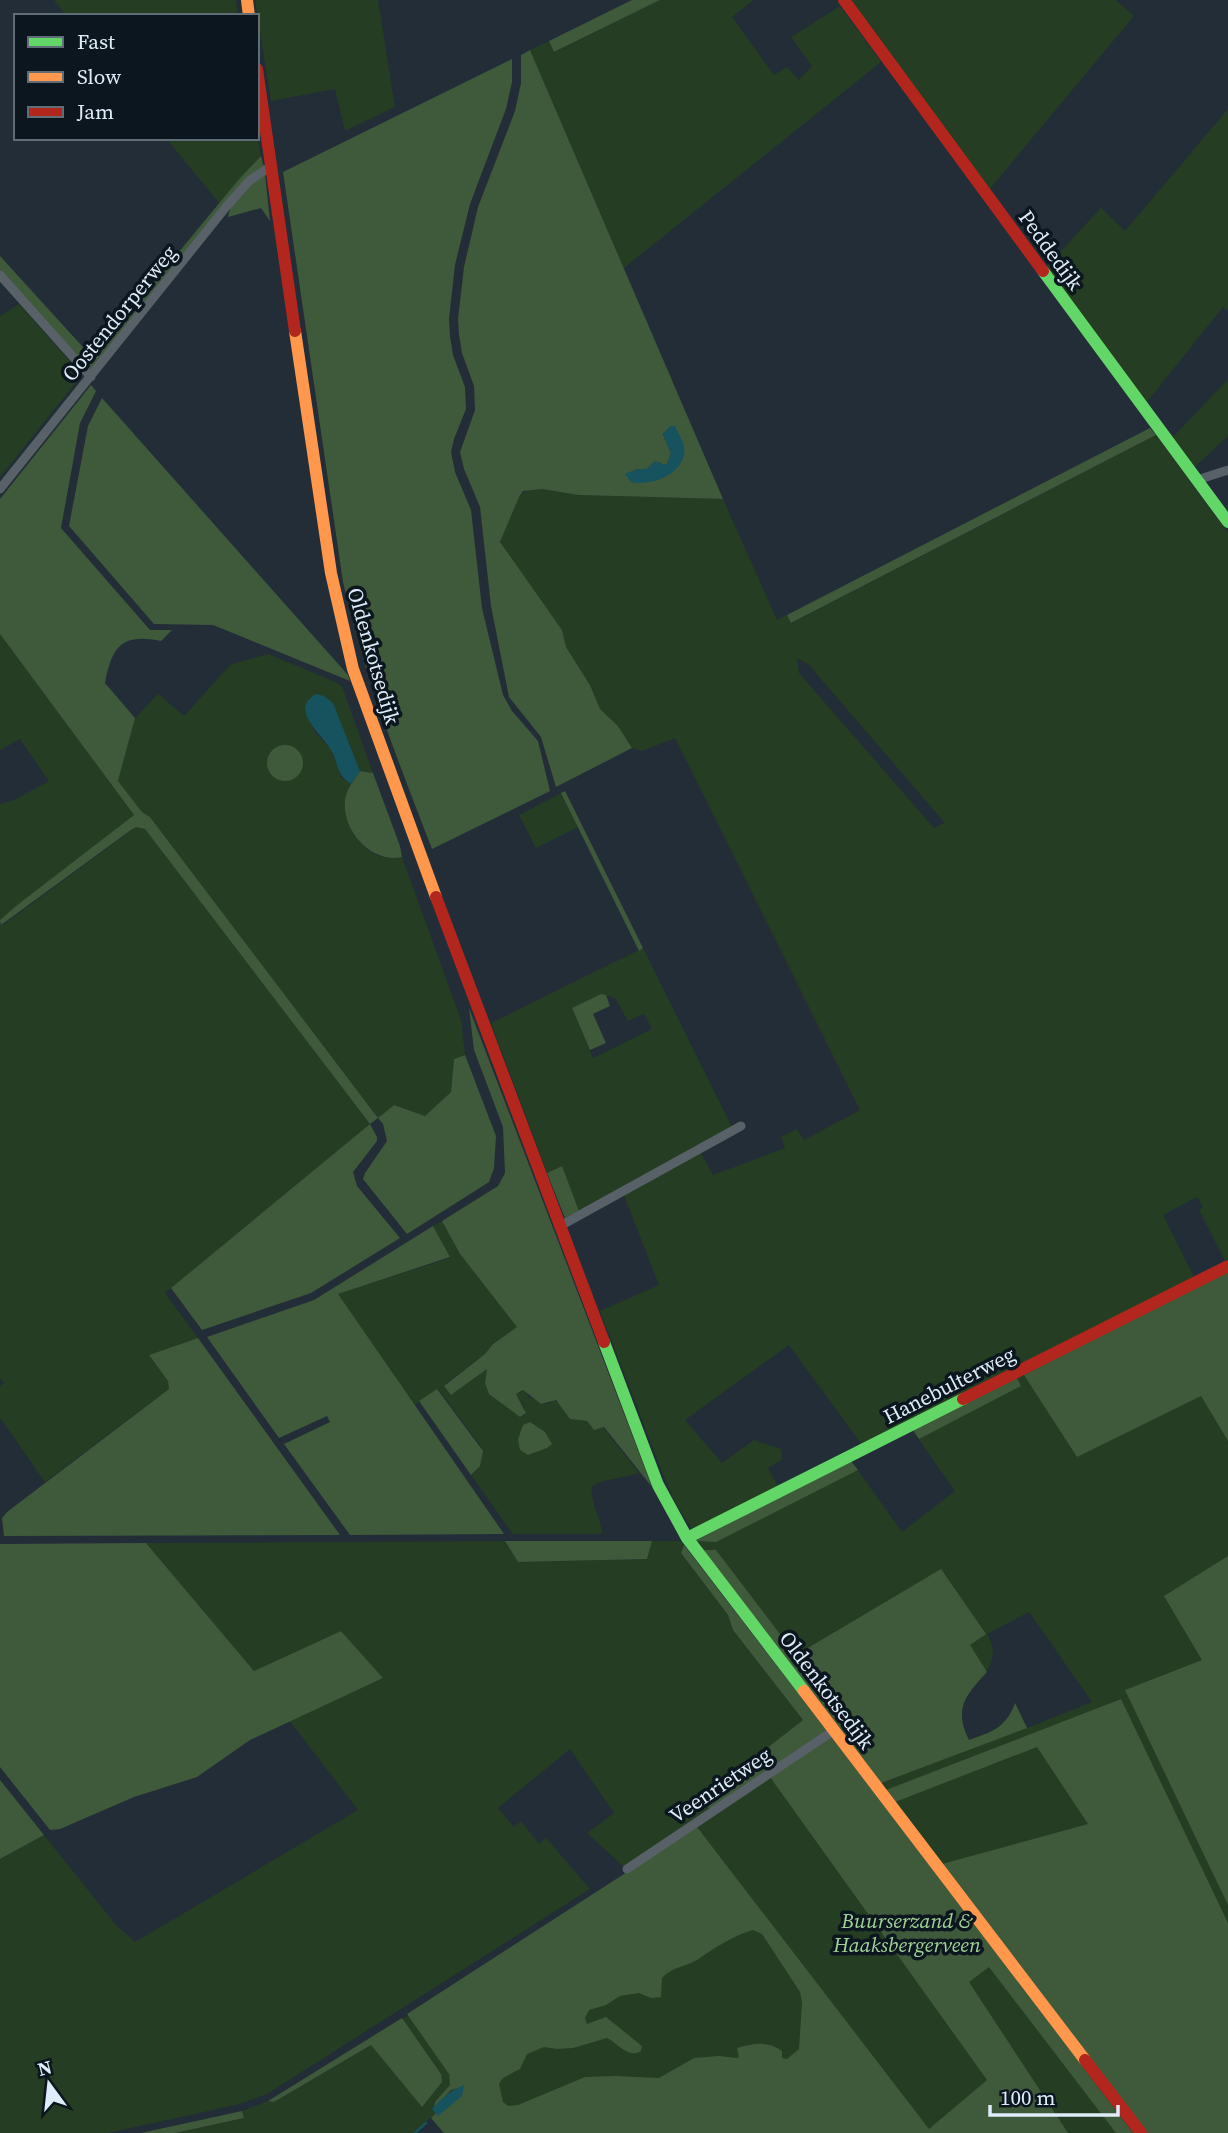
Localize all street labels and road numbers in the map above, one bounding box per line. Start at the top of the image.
street label: Peddedijk [1012,204,1090,296]
street label: Oostendorperweg [55,239,183,387]
street label: Oldenkotsedijk [341,584,408,728]
street label: Hanebulterweg [878,1339,1020,1431]
street label: Oldenkotsedijk [773,1625,881,1755]
street label: Veenrietweg [663,1740,777,1830]

